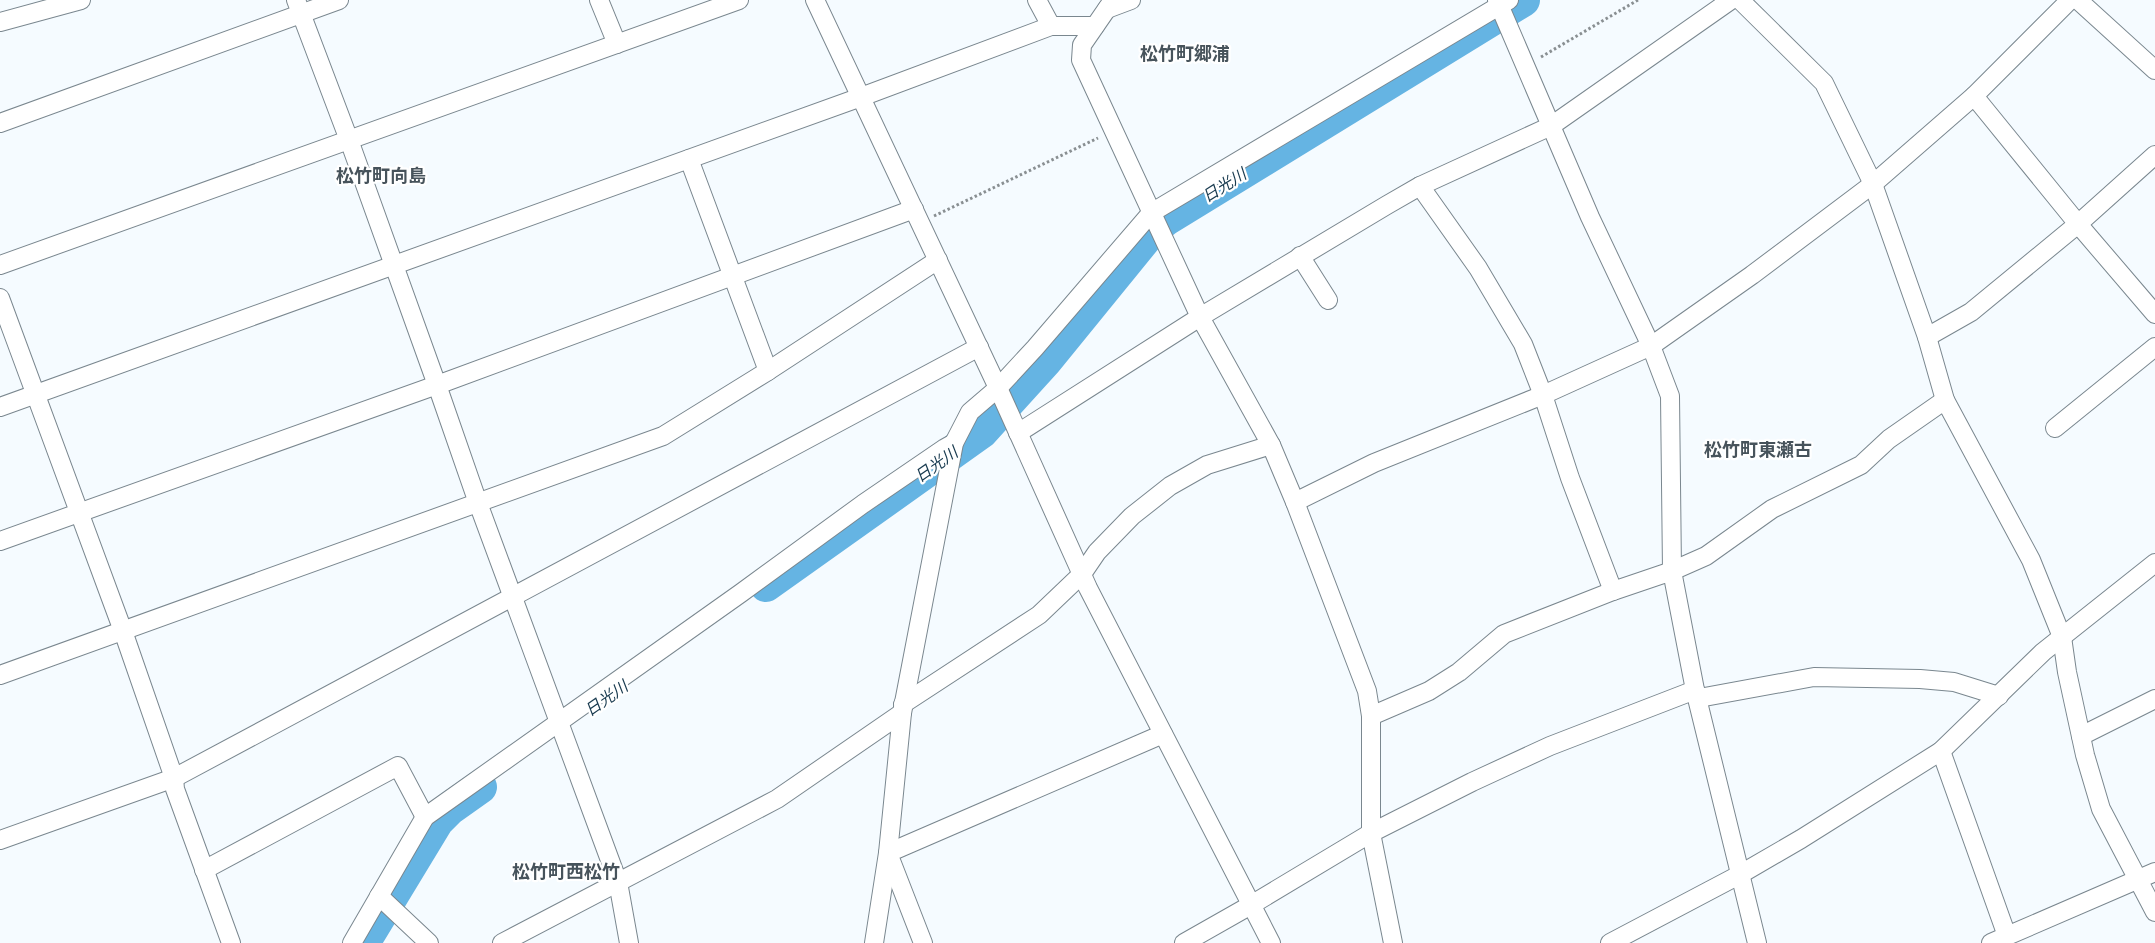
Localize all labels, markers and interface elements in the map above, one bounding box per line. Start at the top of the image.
district label: 松竹町郷浦 [1140,44,1230,64]
water label: 日光川 [1199,164,1251,205]
district label: 松竹町向島 [336,166,426,186]
district label: 松竹町東瀬古 [1704,440,1812,460]
water label: 日光川 [912,443,962,485]
water label: 日光川 [582,677,632,719]
district label: 松竹町西松竹 [512,862,620,882]

